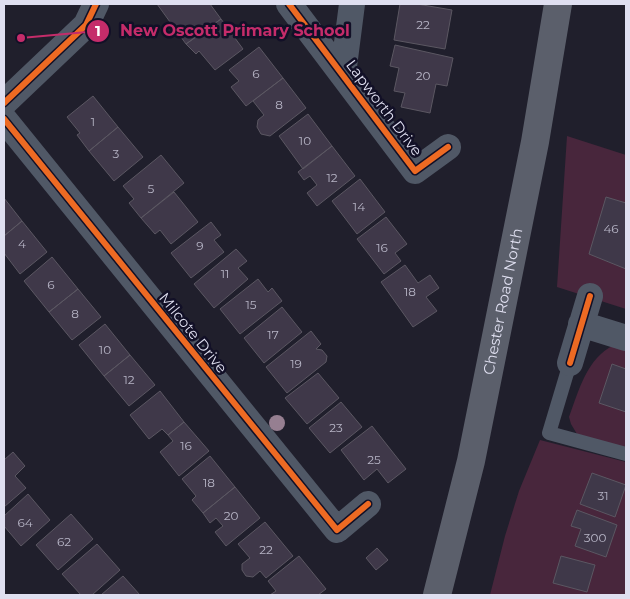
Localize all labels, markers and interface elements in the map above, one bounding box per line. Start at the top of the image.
callout: New Oscott Primary School [85,15,360,46]
house number: 22 [416,17,430,32]
text: 1 [95,21,101,40]
text: New Oscott Primary School [120,21,350,40]
street label: Lapworth Drive [342,56,427,160]
house number: 6 [252,66,260,81]
house number: 20 [416,68,430,83]
house number: 8 [275,97,283,112]
house number: 1 [91,114,95,129]
house number: 10 [299,133,311,148]
house number: 3 [113,146,120,161]
house number: 12 [326,170,338,185]
house number: 5 [148,181,155,196]
house number: 14 [353,199,365,214]
house number: 46 [603,221,619,236]
street label: Chester Road North [479,226,527,376]
house number: 4 [18,236,26,251]
house number: 9 [196,238,204,253]
house number: 16 [376,240,388,255]
house number: 11 [221,266,229,281]
house number: 6 [47,277,55,292]
house number: 18 [404,284,416,299]
street label: Milcote Drive [155,289,232,377]
house number: 15 [245,297,257,312]
house number: 8 [71,306,79,321]
house number: 17 [267,327,279,342]
house number: 10 [99,342,111,357]
house number: 19 [290,356,302,371]
house number: 12 [123,372,135,387]
house number: 23 [329,420,343,435]
house number: 16 [180,438,192,453]
house number: 25 [367,452,381,467]
house number: 18 [203,475,215,490]
house number: 31 [597,488,609,503]
house number: 20 [224,508,238,523]
house number: 64 [17,515,33,530]
house number: 300 [584,530,606,545]
house number: 62 [57,534,71,549]
house number: 22 [259,542,273,557]

